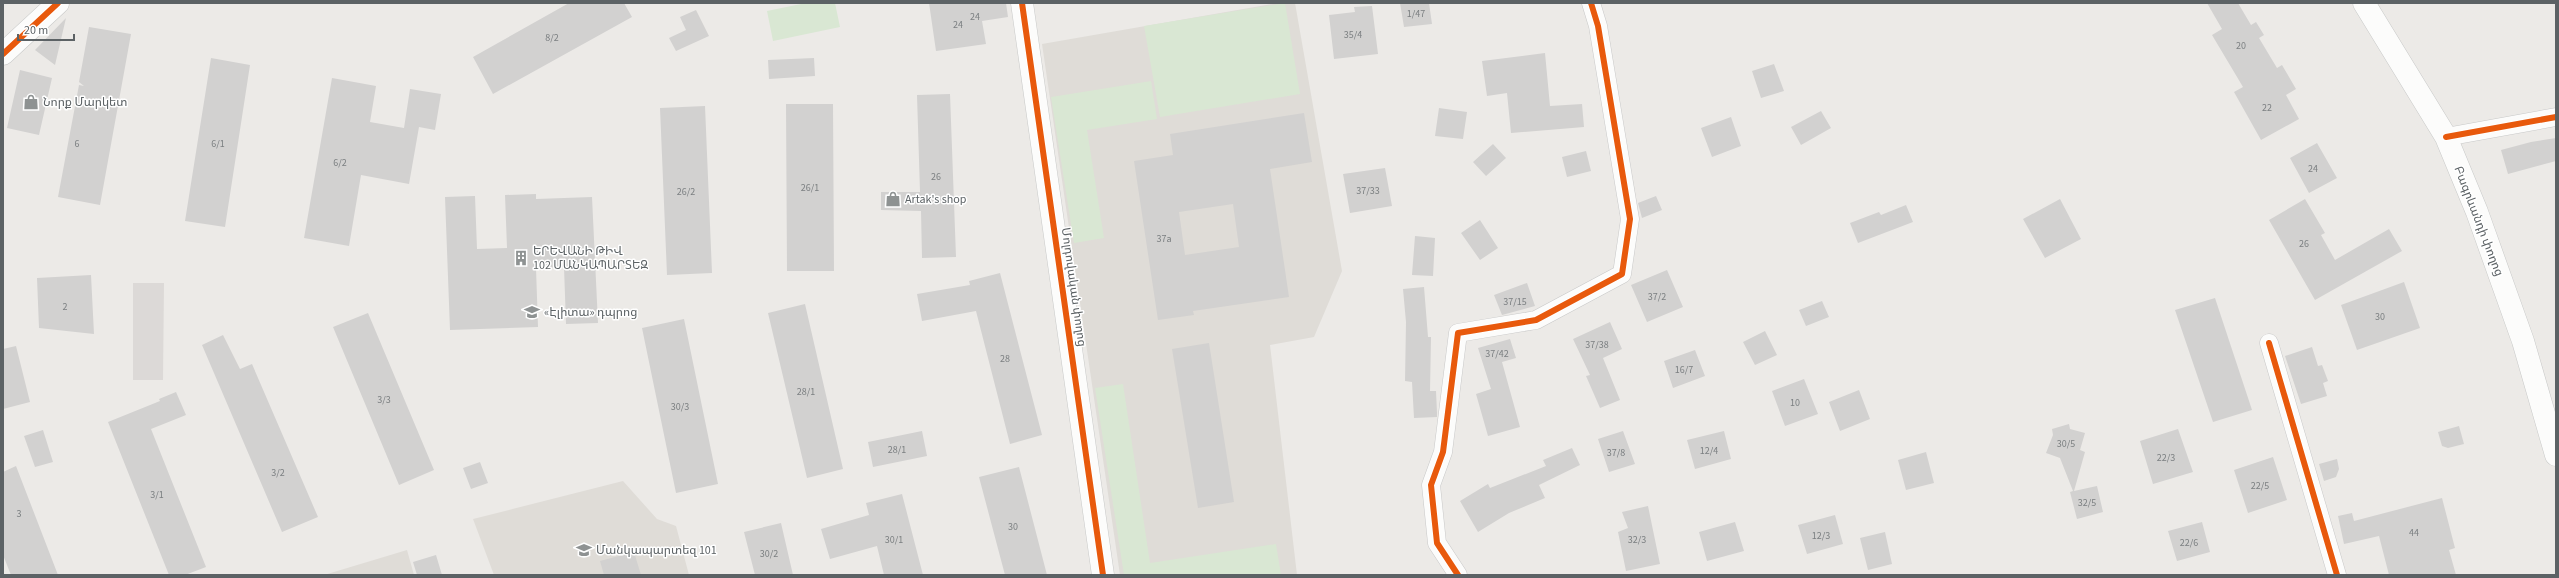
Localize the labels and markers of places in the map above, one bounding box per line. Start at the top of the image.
shop icon: Նորք Մարկետ [22,93,40,111]
place label: Նորք Մարկետ [43,94,127,111]
shop icon: Artak's shop [884,190,902,208]
place label: Artak's shop [905,191,967,208]
place label: ԵՐԵՎԱՆԻ ԹԻՎ 102 ՄԱՆԿԱՊԱՐՏԵԶ [533,243,648,274]
building icon: ԵՐԵՎԱՆԻ ԹԻՎ 102 ՄԱՆԿԱՊԱՐՏԵԶ [512,249,530,267]
school or university icon: «Էլիտա» դպրոց [523,303,541,321]
place label: «Էլիտա» դպրոց [544,304,637,321]
school or university icon: Մանկապարտեզ 101 [575,541,593,559]
place label: Մանկապարտեզ 101 [596,542,717,559]

